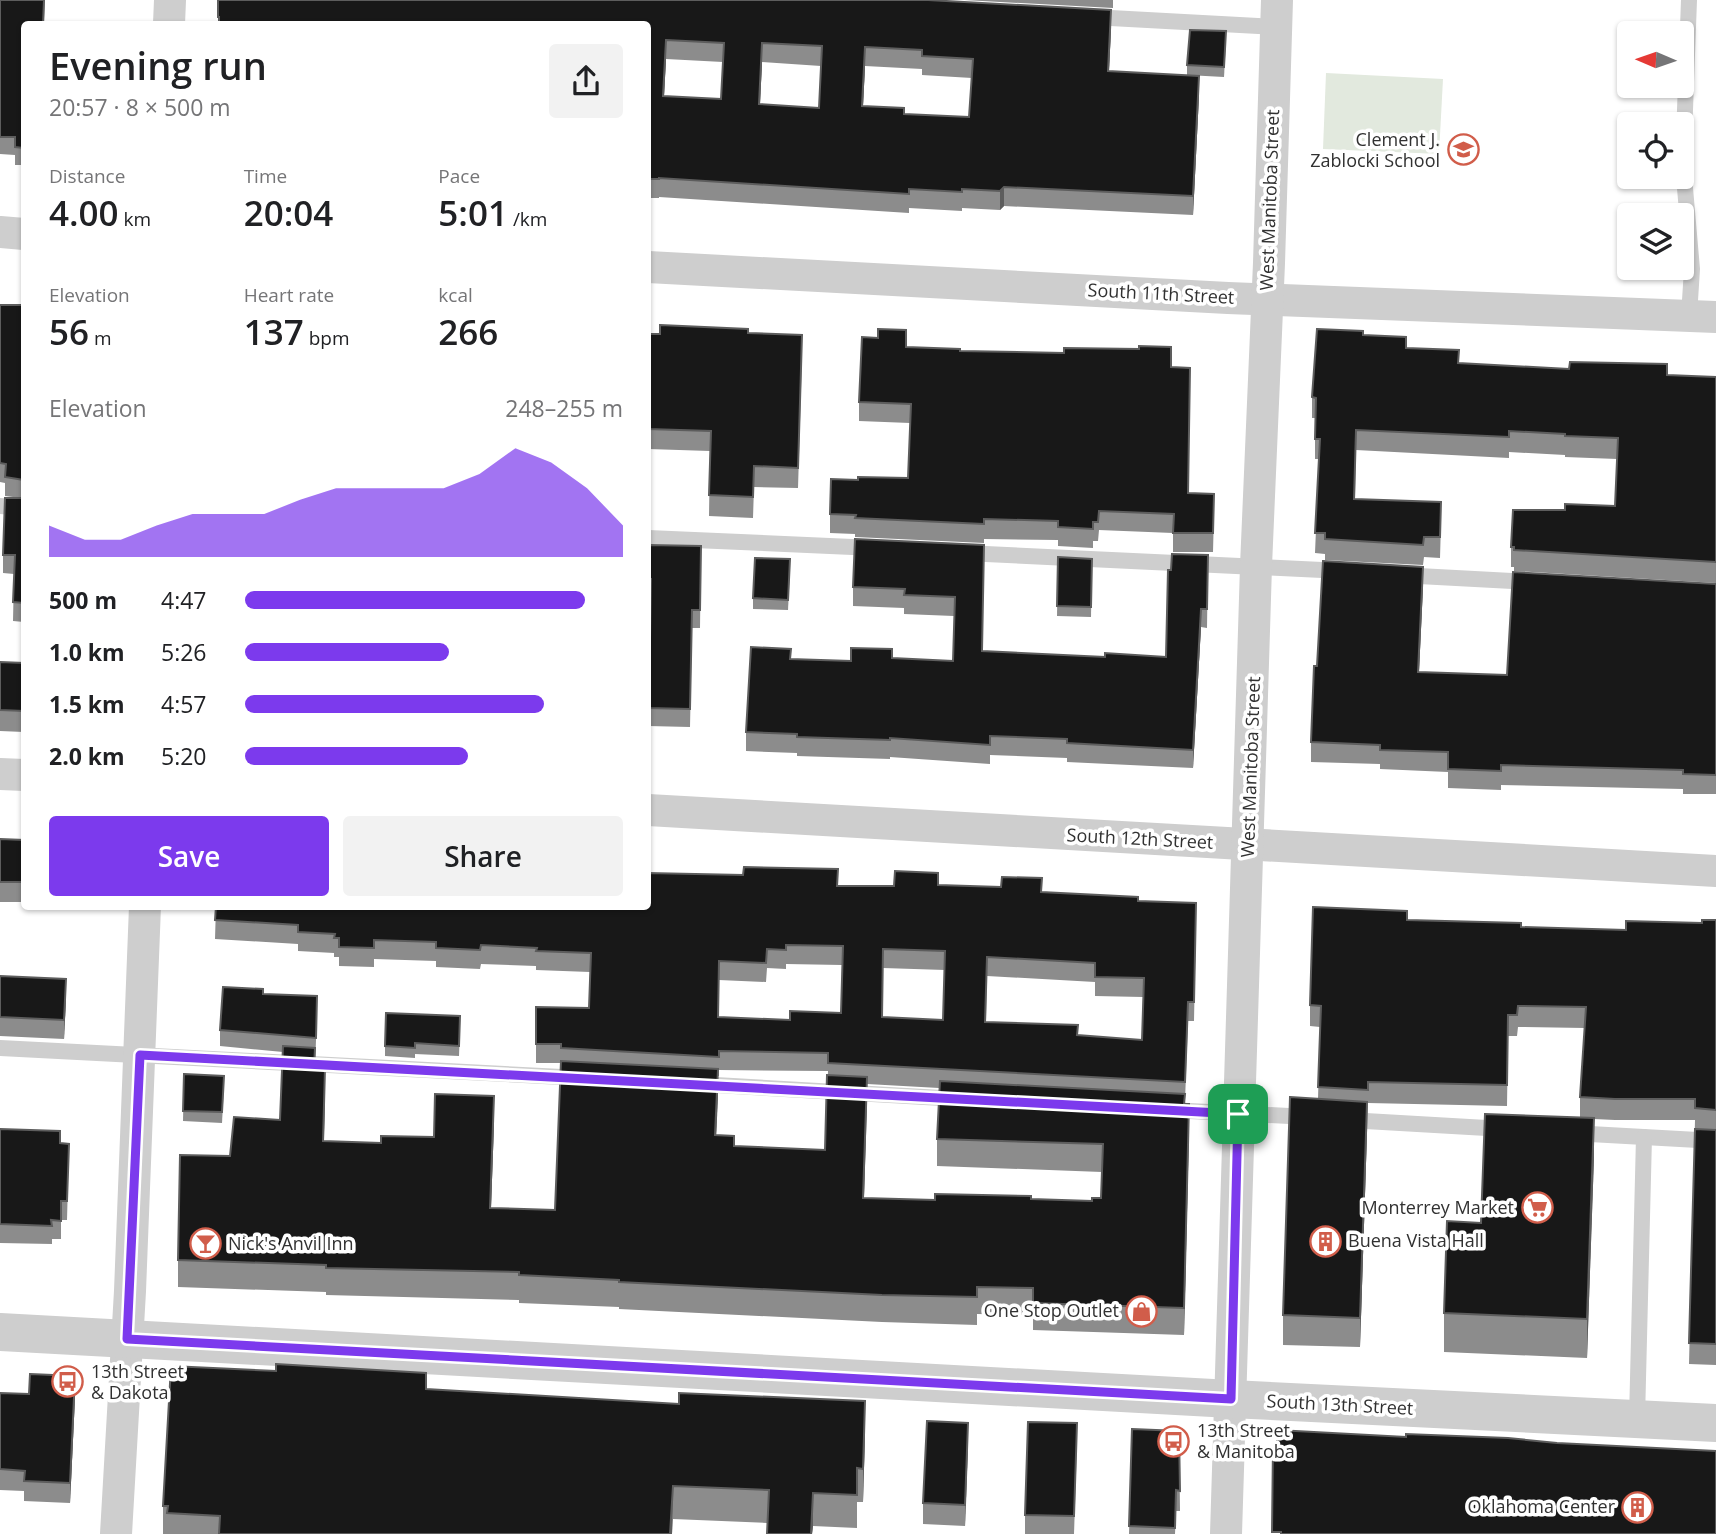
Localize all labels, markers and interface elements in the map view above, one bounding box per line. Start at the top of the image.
north arrow [1617,21,1694,98]
map controls [1617,21,1694,280]
text: Evening run [49,39,267,91]
button: share [549,44,623,118]
text: 20:57 · 8 × 500 m [49,91,231,123]
street label: West Manitoba Street [1254,109,1284,291]
button: locate [1617,112,1694,189]
place label: Clement J. Zablocki School [1310,127,1440,172]
school or university icon: Clement J. Zablocki School [1446,133,1480,167]
text: Distance [49,163,125,189]
text: Time [244,163,287,189]
text: Pace [438,163,480,189]
text: 4.00 [49,189,119,236]
text: 20:04 [244,189,333,236]
text: 5:01 [438,189,508,236]
button: layers [1617,203,1694,280]
text: km [119,206,151,232]
text: /km [508,206,547,232]
street label: South 11th Street [1087,277,1235,309]
text: Elevation [49,282,130,308]
text: Heart rate [244,282,334,308]
text: kcal [438,282,473,308]
text: 56 [49,308,89,355]
text: 137 [244,308,304,355]
text: 266 [438,308,498,355]
text: m [89,325,112,351]
text: bpm [304,325,349,351]
text: Elevation [49,392,147,424]
text: 248–255 m [505,392,623,424]
text: 500 m [49,584,117,616]
text: 4:47 [161,584,207,616]
text: 1.0 km [49,636,125,668]
text: 5:26 [161,636,207,668]
street label: West Manitoba Street [1235,676,1265,858]
text: 1.5 km [49,688,125,720]
text: 4:57 [161,688,207,720]
text: 2.0 km [49,740,125,772]
text: 5:20 [161,740,207,772]
button: Save [49,816,329,896]
button: Share [343,816,623,896]
street label: South 12th Street [1066,822,1214,854]
pin [1208,1084,1268,1144]
icon: arrive [1219,1095,1257,1133]
supermarket icon: Monterrey Market [1520,1191,1554,1225]
place label: Monterrey Market [1361,1195,1514,1219]
building icon: Buena Vista Hall [1308,1224,1342,1258]
bar icon: Nick's Anvil Inn [188,1227,222,1261]
place label: Buena Vista Hall [1348,1228,1484,1252]
place label: Nick's Anvil Inn [228,1231,354,1255]
shop icon: One Stop Outlet [1125,1294,1159,1328]
place label: One Stop Outlet [984,1298,1119,1322]
place label: 13th Street & Dakota [91,1359,184,1404]
bus stop icon: 13th Street & Dakota [51,1365,85,1399]
street label: South 13th Street [1266,1388,1414,1420]
place label: 13th Street & Manitoba [1197,1418,1295,1463]
bus stop icon: 13th Street & Manitoba [1157,1424,1191,1458]
building icon: Oklahoma Center [1621,1490,1655,1524]
place label: Oklahoma Center [1467,1494,1616,1518]

